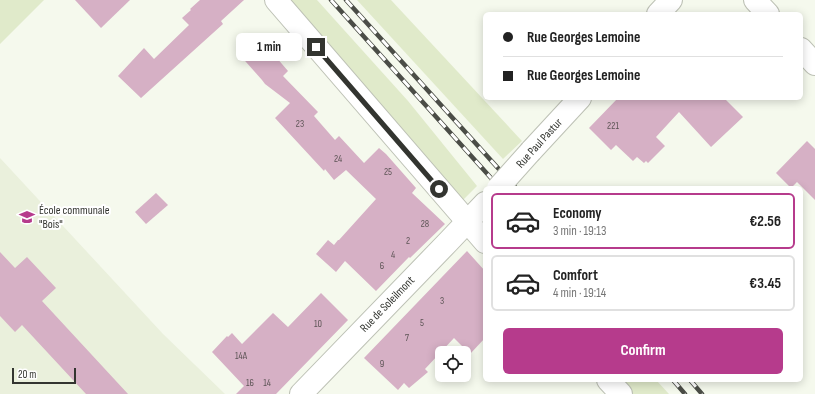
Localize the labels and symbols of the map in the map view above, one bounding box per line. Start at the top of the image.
callout: 1 min [236,33,302,61]
route end [307,38,325,56]
street label: Rue Paul Pastur [513,115,566,171]
house number: 23 [296,118,304,130]
house number: 221 [607,120,619,132]
house number: 24 [334,153,342,165]
house number: 25 [384,166,392,178]
route start [430,180,448,198]
place label: École communale "Bois" [39,203,110,232]
school or university icon: École communale "Bois" [18,208,36,226]
house number: 28 [421,218,429,230]
house number: 2 [406,235,410,247]
house number: 4 [391,249,395,261]
house number: 6 [380,260,384,272]
street label: Rue de Soleilmont [357,273,418,336]
house number: 3 [440,295,444,307]
house number: 5 [420,317,424,329]
house number: 10 [314,318,322,330]
house number: 7 [405,332,409,344]
house number: 14A [235,350,248,362]
house number: 9 [380,358,384,370]
scale bar [12,366,76,385]
house number: 16 [246,377,254,389]
house number: 14 [263,377,271,389]

